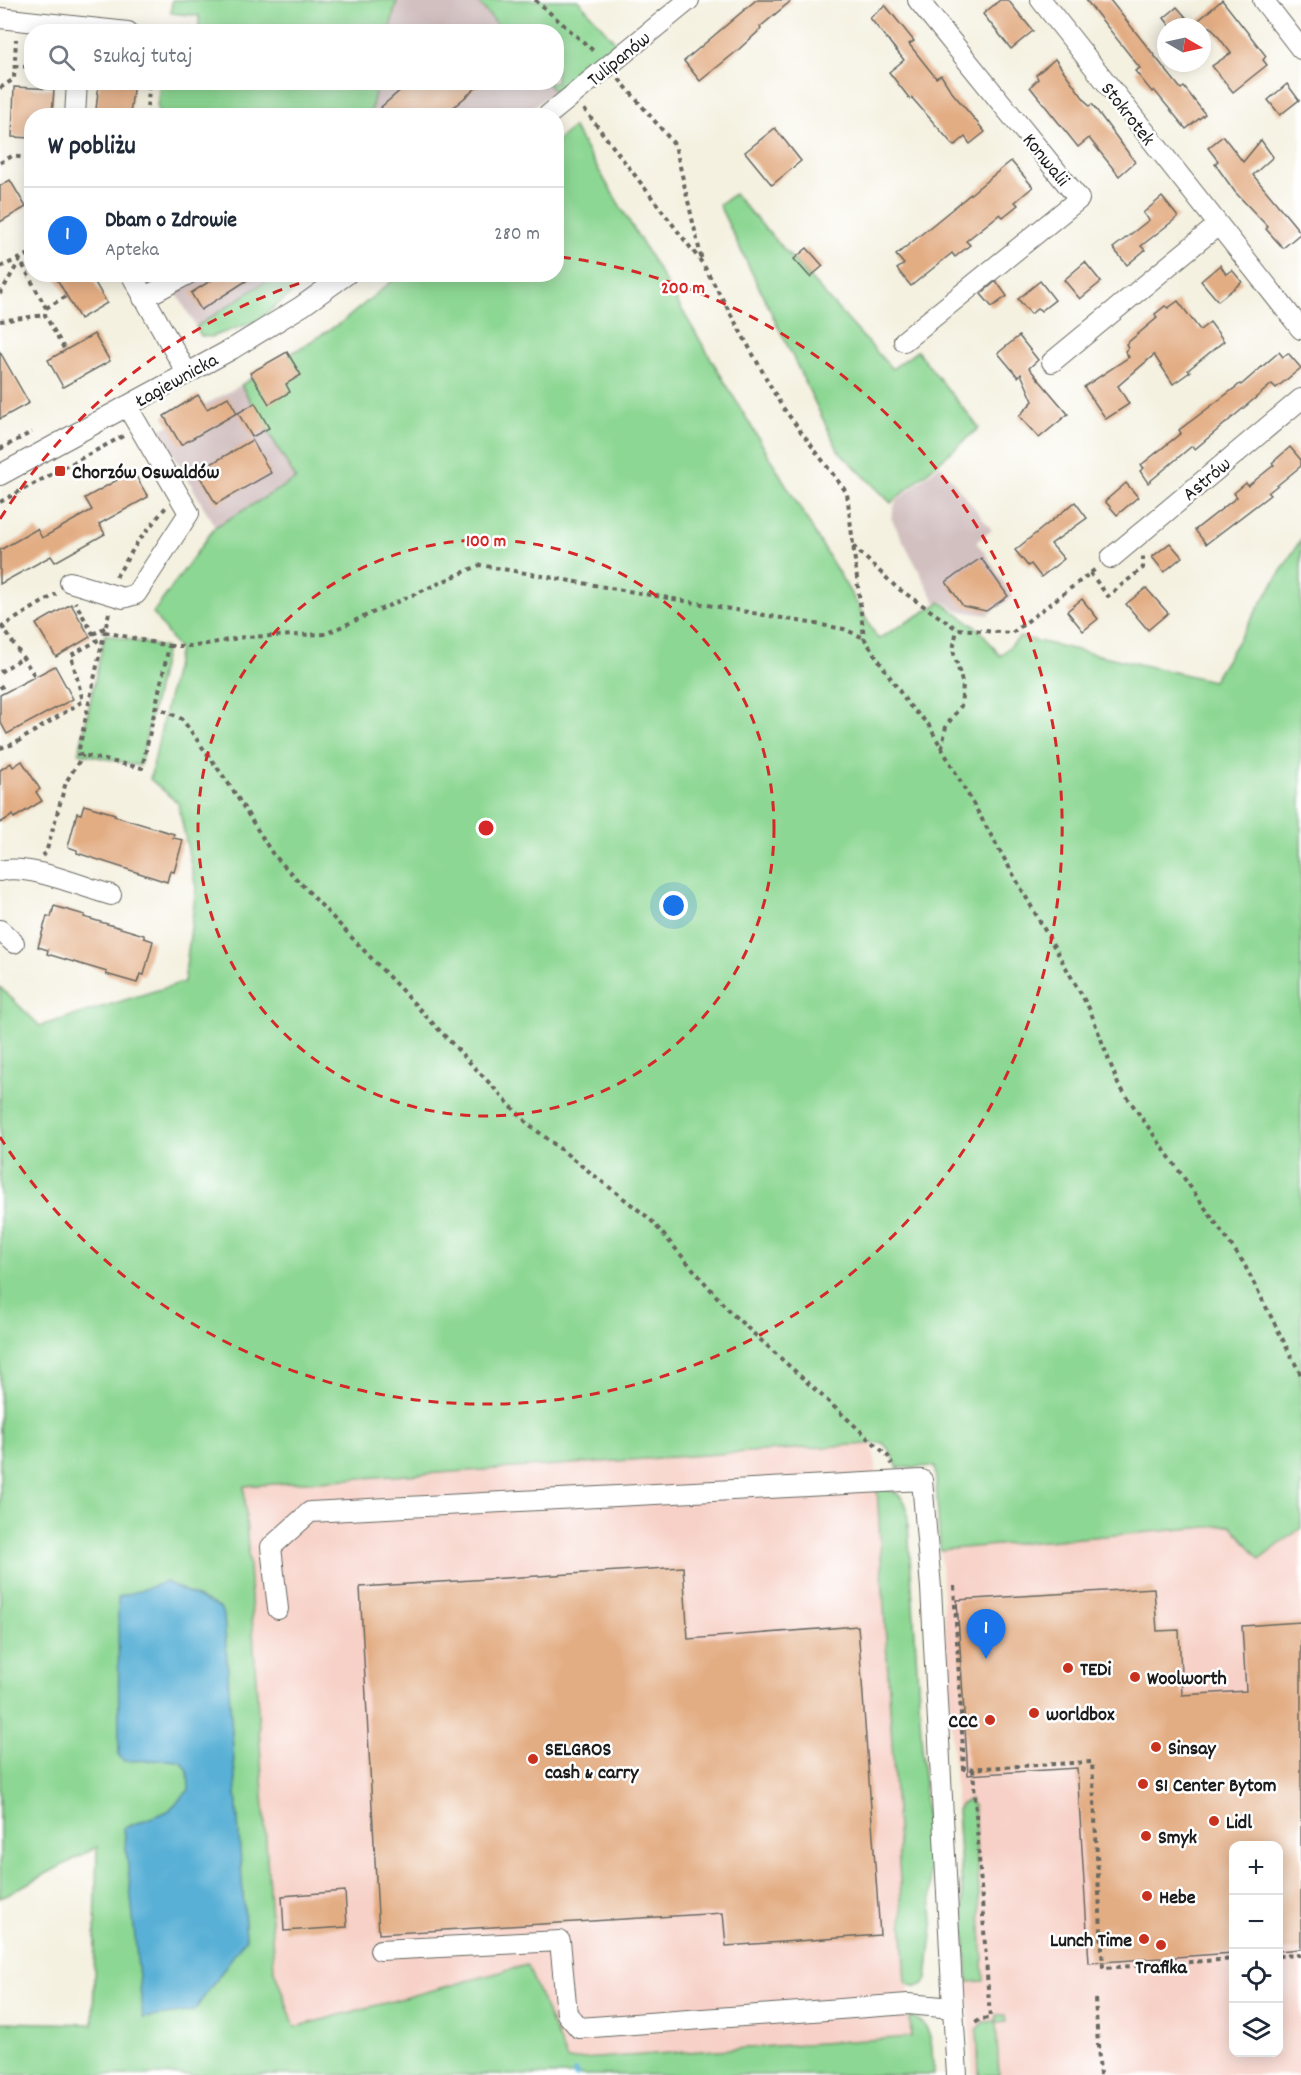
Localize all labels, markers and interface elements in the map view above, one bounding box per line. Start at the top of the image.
north arrow [1157,18,1211,72]
search box [24,24,564,90]
street label: Tulipanów [582,26,658,95]
icon: search [45,41,78,74]
text: Szukaj tutaj [93,42,192,73]
street label: Stokrotek [1093,77,1160,153]
street label: Konwalii [1014,128,1075,194]
text: W pobliżu [48,129,136,166]
text: Dbam o Zdrowie [105,206,237,237]
text: 1 [65,221,70,249]
text: 280 m [494,221,540,249]
text: Apteka [105,237,159,265]
text: 200 m [661,277,705,302]
street label: Łagiewnicka [130,347,224,416]
street label: Astrów [1178,452,1238,509]
place label: Chorzów Oswaldów [72,460,220,488]
marker: Chorzów Oswaldów [53,464,67,478]
text: 100 m [466,530,506,555]
centre of rings [476,818,496,838]
your location [659,891,688,920]
pin: 1 [966,1610,1006,1659]
place label: TEDi [1080,1657,1111,1685]
marker: TEDi [1061,1661,1075,1675]
place label: Woolworth [1147,1666,1227,1694]
marker: Woolworth [1128,1670,1142,1684]
place label: worldbox [1046,1702,1115,1730]
marker: worldbox [1027,1706,1041,1720]
place label: CCC [948,1709,978,1737]
marker: CCC [983,1713,997,1727]
place label: Sinsay [1168,1736,1217,1764]
place label: SELGROS cash & carry [545,1737,639,1788]
marker: Sinsay [1149,1740,1163,1754]
marker: SELGROS cash & carry [526,1752,540,1766]
place label: S1 Center Bytom [1155,1773,1277,1801]
marker: S1 Center Bytom [1136,1777,1150,1791]
place label: Lidl [1226,1810,1252,1838]
marker: Lidl [1207,1814,1221,1828]
place label: Smyk [1158,1825,1197,1853]
marker: Smyk [1139,1829,1153,1843]
map controls [1229,1841,1283,2057]
button: + [1229,1841,1283,1895]
place label: Hebe [1159,1885,1196,1913]
marker: Hebe [1140,1889,1154,1903]
button: − [1229,1895,1283,1949]
place label: Lunch Time [1050,1928,1132,1956]
marker: Lunch Time [1137,1932,1151,1946]
marker: Trafika [1154,1938,1168,1952]
button: locate [1229,1949,1283,2003]
place label: Trafika [1135,1955,1187,1983]
button: layers [1229,2003,1283,2057]

